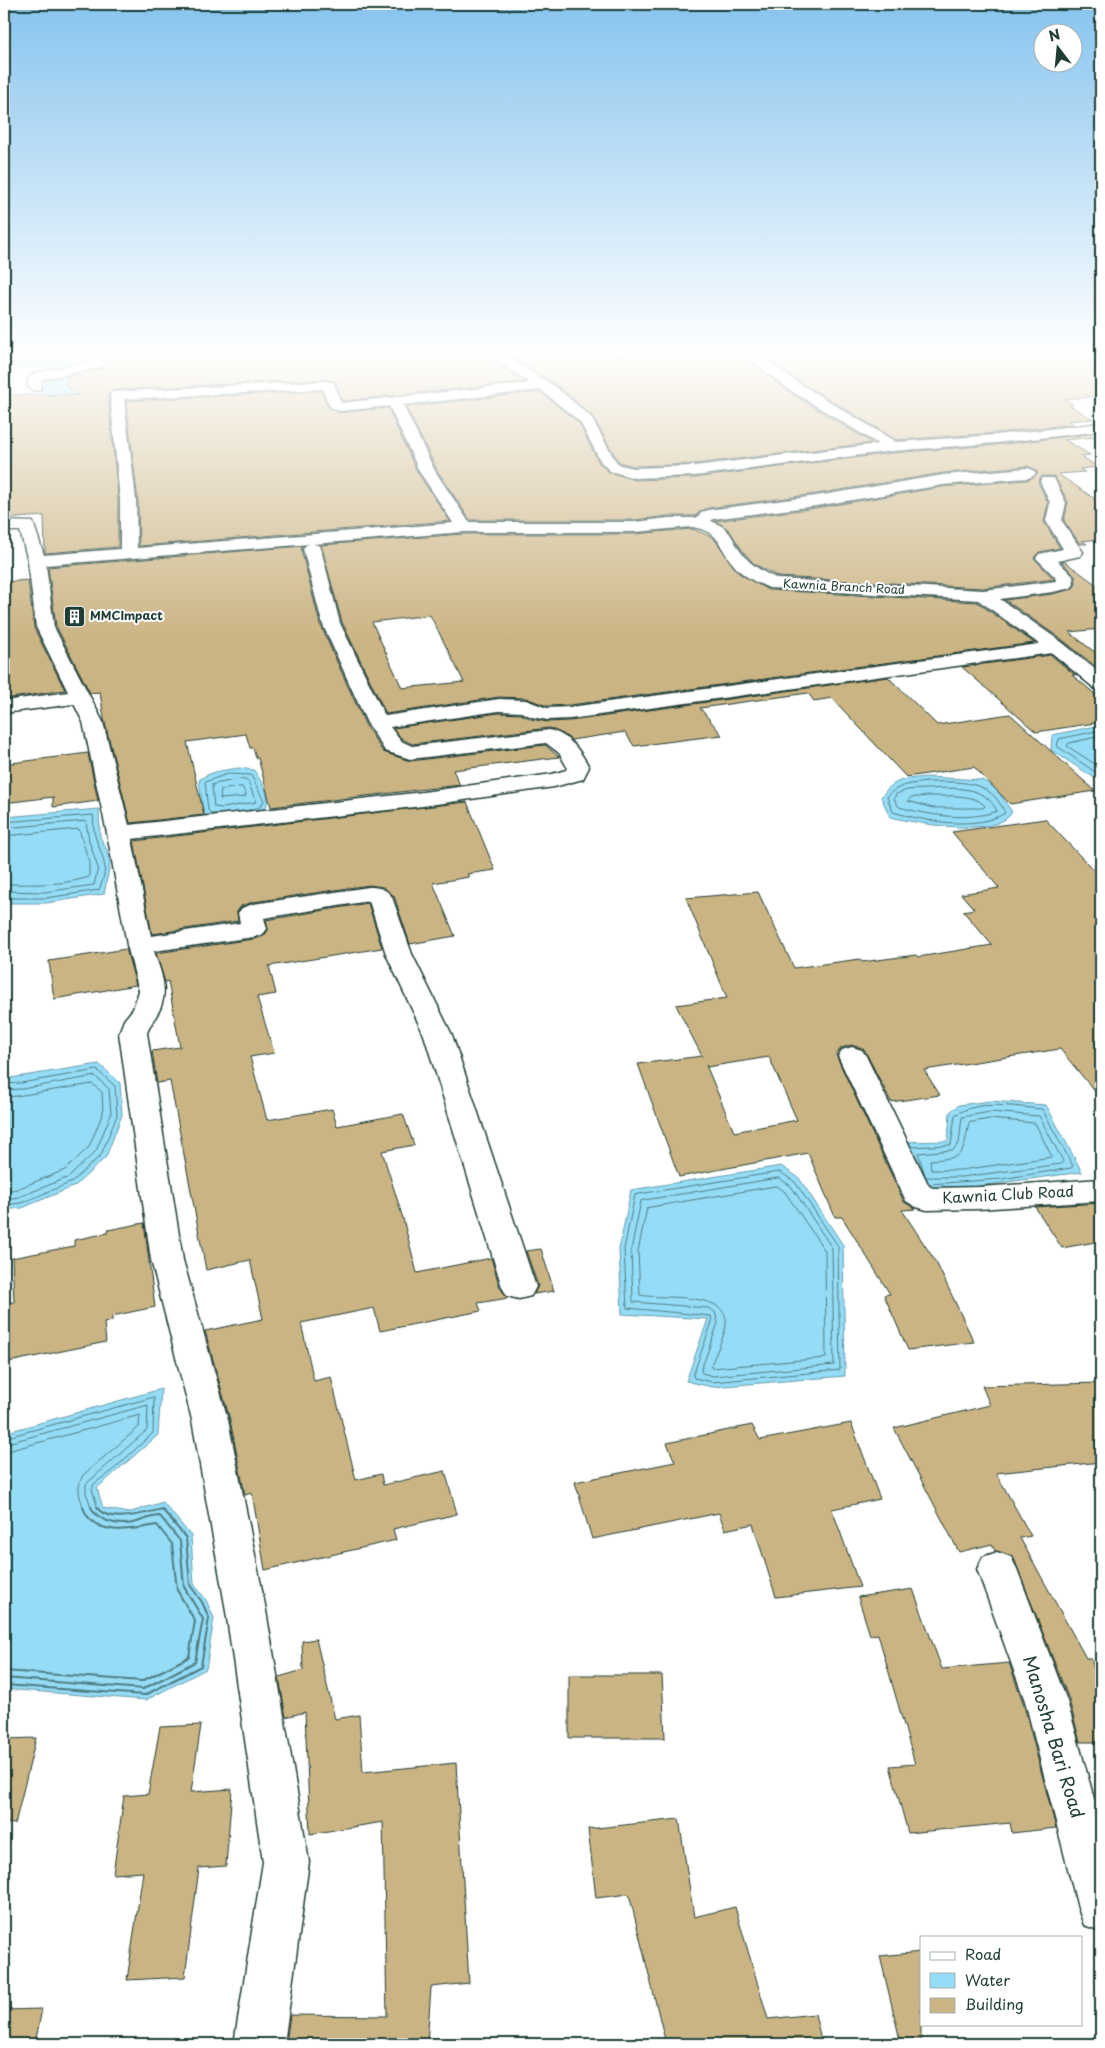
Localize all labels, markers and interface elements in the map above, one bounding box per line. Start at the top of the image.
north arrow [1032,22,1082,72]
text: N [1046,23,1063,47]
street label: Kawnia Branch Road [783,574,906,598]
building icon: MMCImpact [62,604,86,628]
place label: MMCImpact [90,606,163,624]
street label: Kawnia Club Road [941,1179,1074,1208]
street label: Manosha Bari Road [1017,1652,1092,1821]
legend [920,1936,1082,2026]
text: Road [965,1942,1001,1965]
text: Water [965,1968,1010,1991]
text: Building [965,1992,1024,2015]

